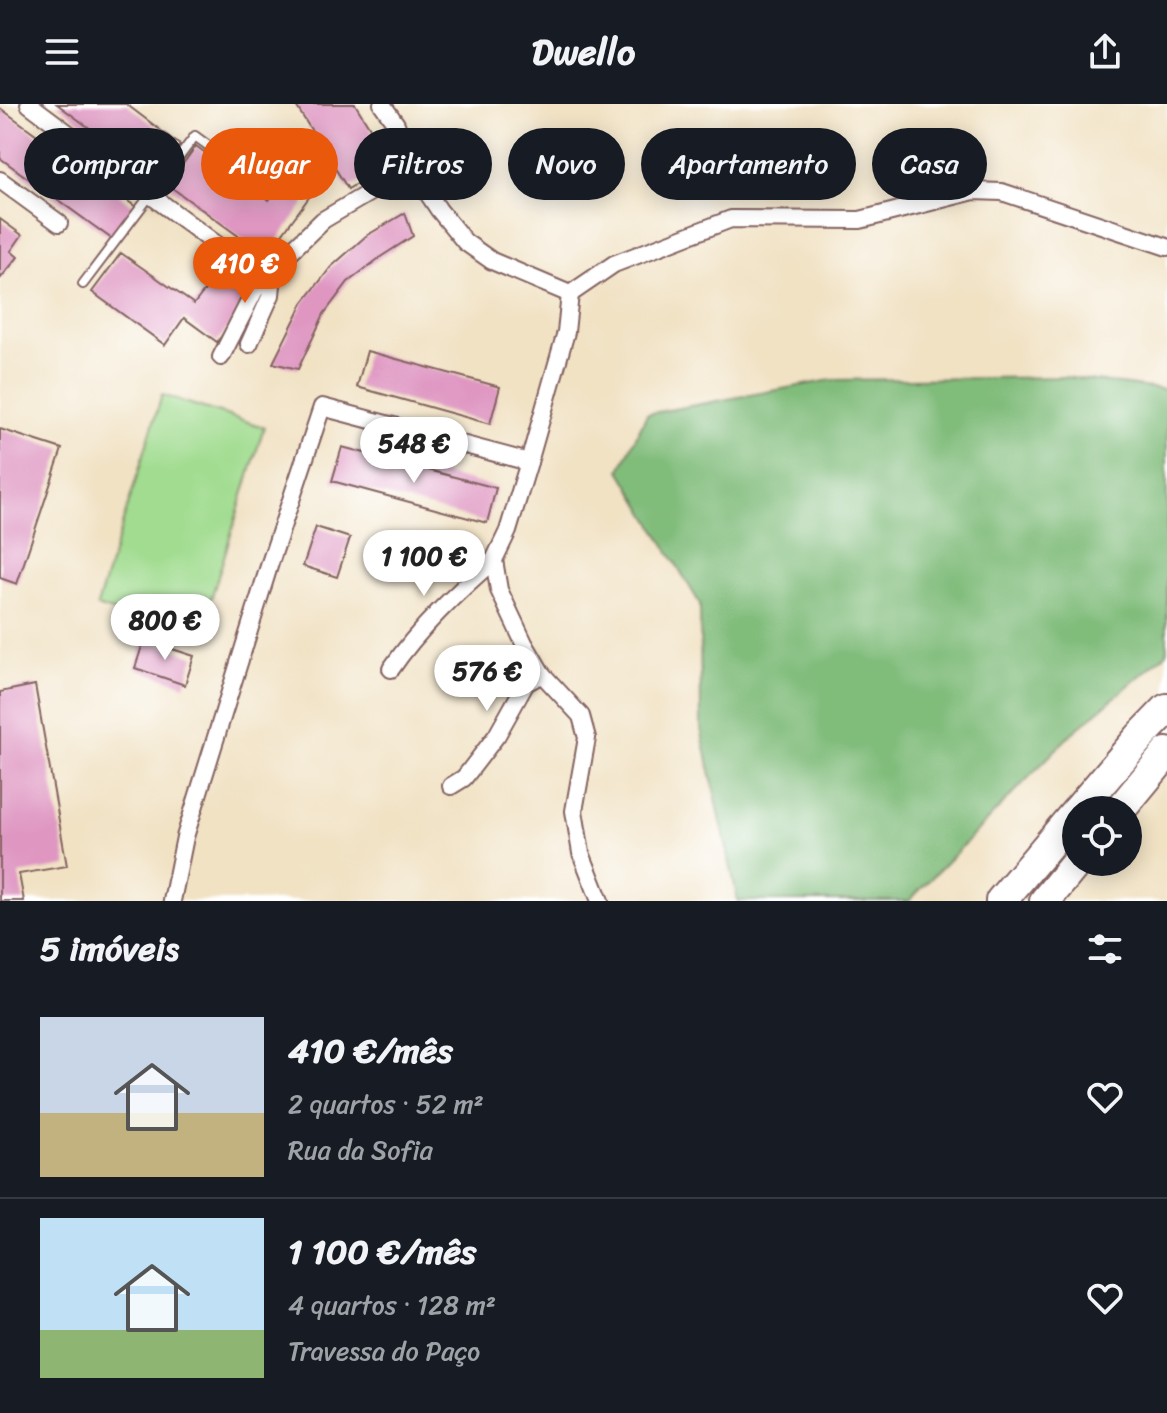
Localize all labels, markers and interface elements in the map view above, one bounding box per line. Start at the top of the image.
text: Dwello [532,20,635,84]
icon: menu [40,30,84,74]
icon: share [1083,30,1127,74]
chip: Comprar [24,128,185,200]
chip: Alugar [201,128,338,200]
chip: Filtros [354,128,492,200]
chip: Novo [508,128,625,200]
chip: Apartamento [641,128,856,200]
chip: Casa [872,128,987,200]
pin: 410 € [189,237,301,305]
text: 410 € [211,240,279,286]
pin: 548 € [358,417,470,485]
text: 548 € [378,420,450,466]
pin: 1 100 € [350,530,498,598]
text: 1 100 € [381,533,467,579]
pin: 800 € [109,594,221,662]
text: 800 € [129,597,201,643]
pin: 576 € [431,645,543,713]
text: 576 € [452,648,522,694]
map controls [1062,796,1142,876]
button: locate [1062,796,1142,876]
text: 5 imóveis [40,919,179,979]
icon: filters [1083,927,1127,971]
text: 410 €/mês [288,1021,453,1081]
icon: home [104,1049,200,1145]
icon: heart [1083,1075,1127,1119]
text: 2 quartos · 52 m² [288,1081,484,1127]
text: Rua da Sofia [288,1127,433,1173]
text: 1 100 €/mês [288,1222,477,1282]
icon: home [104,1250,200,1346]
icon: heart [1083,1276,1127,1320]
text: 4 quartos · 128 m² [288,1282,496,1328]
text: Travessa do Paço [288,1328,480,1374]

